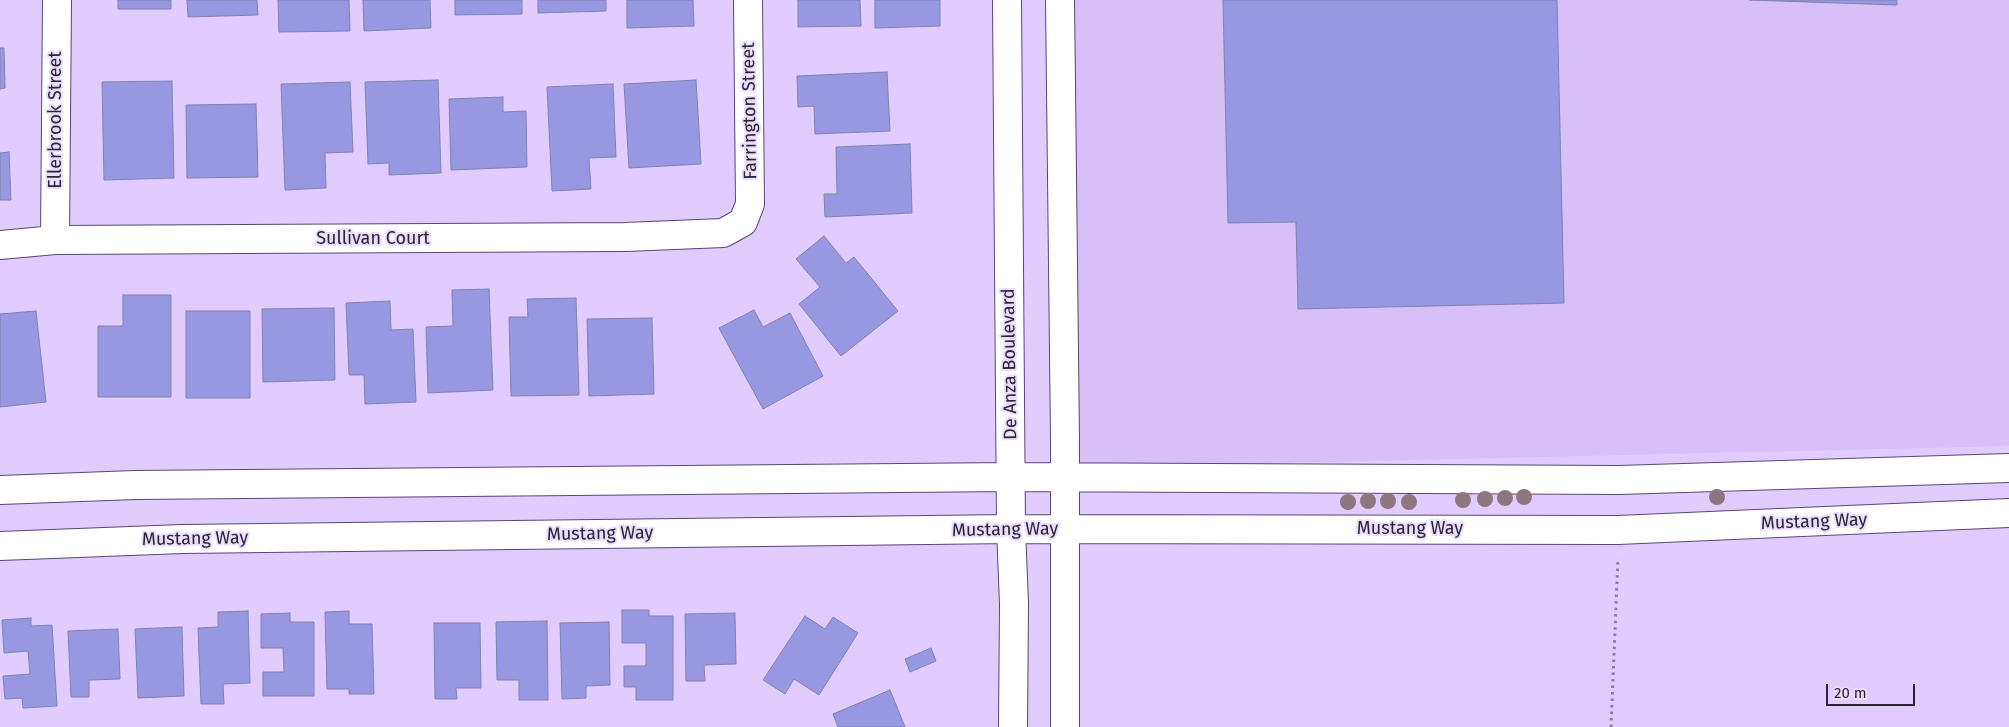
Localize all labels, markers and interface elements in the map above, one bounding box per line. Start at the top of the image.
street label: Farrington Street [738,42,762,180]
street label: Ellerbrook Street [45,51,67,189]
street label: Sullivan Court [316,228,430,250]
street label: De Anza Boulevard [998,288,1022,440]
street label: Mustang Way [1760,509,1868,535]
street label: Mustang Way [952,518,1058,542]
street label: Mustang Way [1357,518,1463,540]
street label: Mustang Way [547,522,653,546]
street label: Mustang Way [142,527,248,551]
scale bar [1829,674,1918,706]
text: 20 m [1834,684,1867,702]

